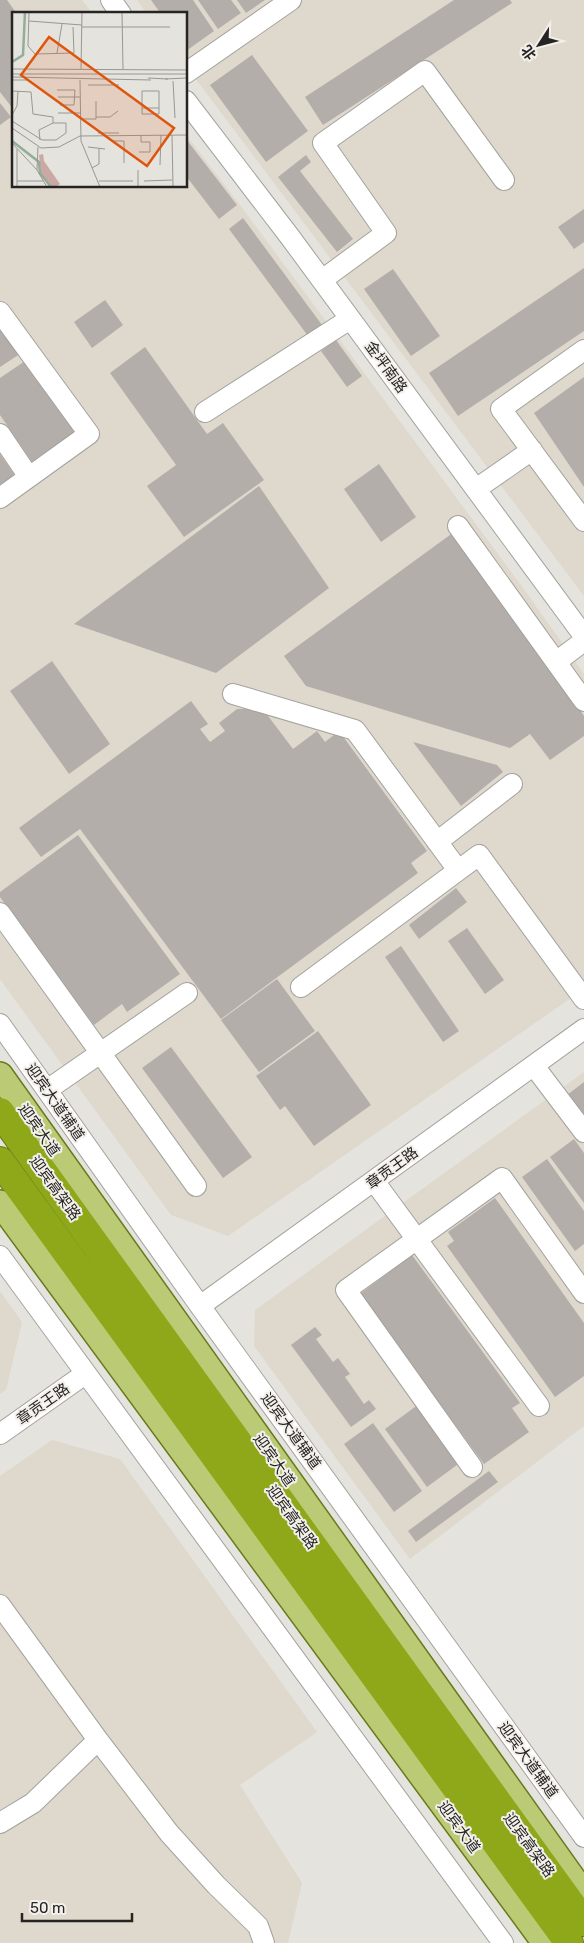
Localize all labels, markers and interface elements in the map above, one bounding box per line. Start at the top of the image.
inset map [12,12,188,188]
north arrow [514,20,564,70]
text: 北 [518,42,540,63]
street label: 金坪南路 [361,337,411,397]
street label: 迎宾大道辅道 [22,1060,88,1144]
street label: 迎宾大道 [14,1100,64,1160]
street label: 章贡王路 [362,1143,422,1193]
street label: 迎宾高架路 [26,1152,84,1224]
street label: 章贡王路 [13,1379,73,1429]
street label: 迎宾大道辅道 [257,1389,325,1473]
street label: 迎宾大道 [249,1430,299,1490]
street label: 迎宾高架路 [263,1481,321,1553]
street label: 迎宾大道辅道 [494,1718,562,1802]
street label: 迎宾大道 [434,1797,484,1857]
street label: 迎宾高架路 [500,1809,558,1881]
scale bar [22,1890,132,1922]
text: 50 m [30,1899,65,1917]

